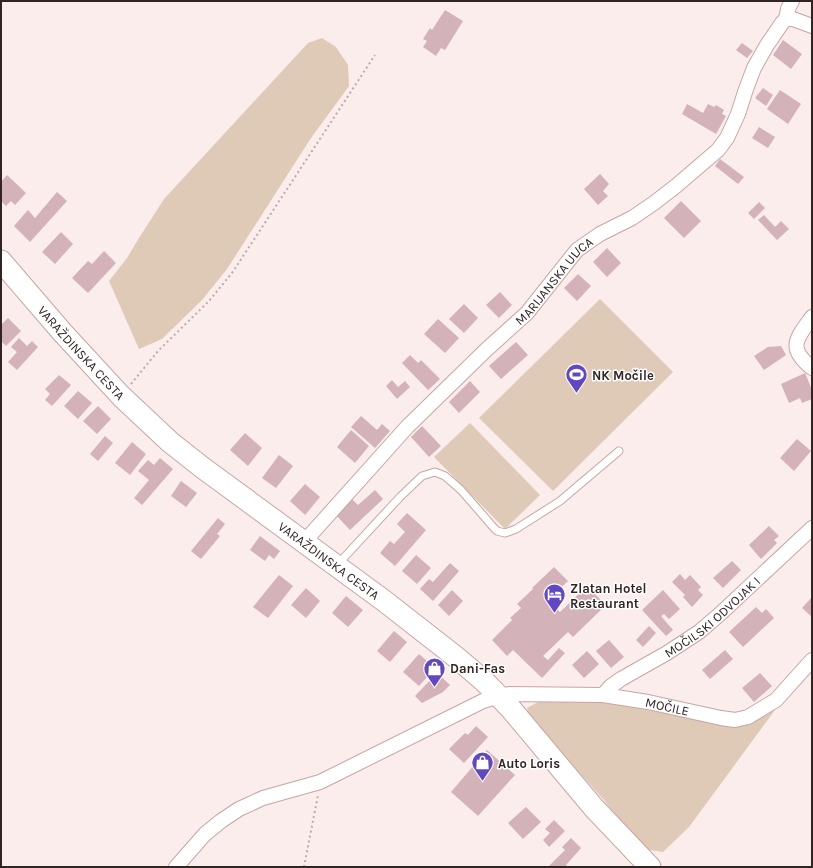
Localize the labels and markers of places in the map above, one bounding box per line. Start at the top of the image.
sports icon: NK Močile [563,362,589,395]
place label: NK Močile [592,368,654,383]
place label: Zlatan Hotel Restaurant [570,581,646,611]
hotel icon: Zlatan Hotel Restaurant [541,582,567,615]
shop icon: Dani-Fas [421,655,447,688]
place label: Dani-Fas [450,661,505,676]
shop icon: Auto Loris [470,750,496,783]
place label: Auto Loris [498,756,560,771]

